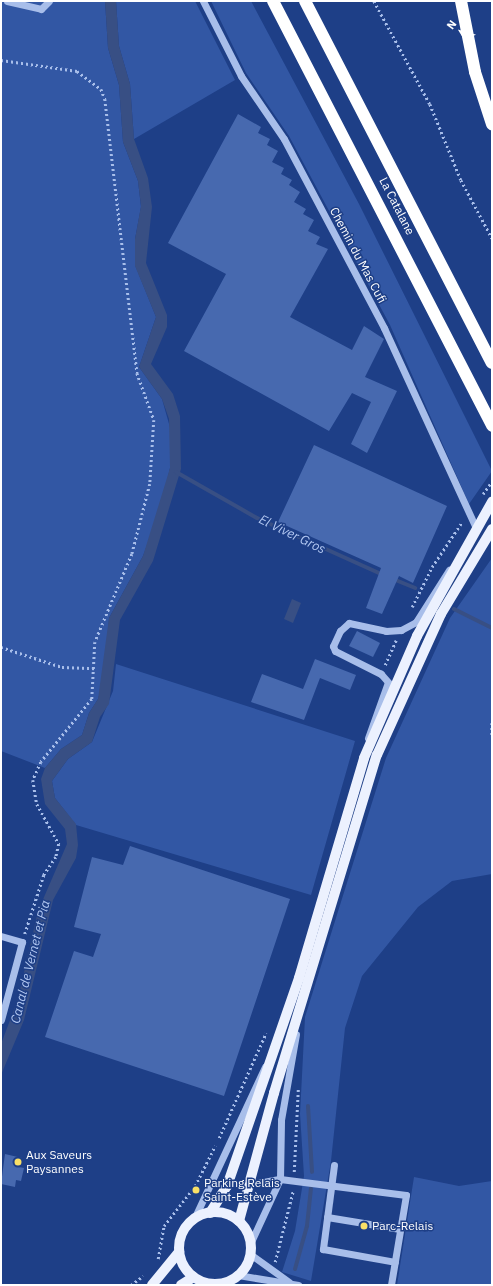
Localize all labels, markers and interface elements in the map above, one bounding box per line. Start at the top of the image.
north arrow [441,12,481,52]
text: N [443,17,459,32]
street label: La Catalane [376,175,418,237]
street label: Chemin du Mas Cufi [327,205,389,305]
water label: El Viver Gros [256,512,328,558]
water label: Canal de Vernet et Pia [8,899,54,1025]
place label: Aux Saveurs Paysannes [26,1148,92,1176]
marker: Aux Saveurs Paysannes [13,1157,23,1167]
place label: Parking Relais Saint-Estève [204,1176,280,1204]
marker: Parking Relais Saint-Estève [191,1185,201,1195]
place label: Parc-Relais [372,1219,433,1233]
marker: Parc-Relais [359,1221,369,1231]

